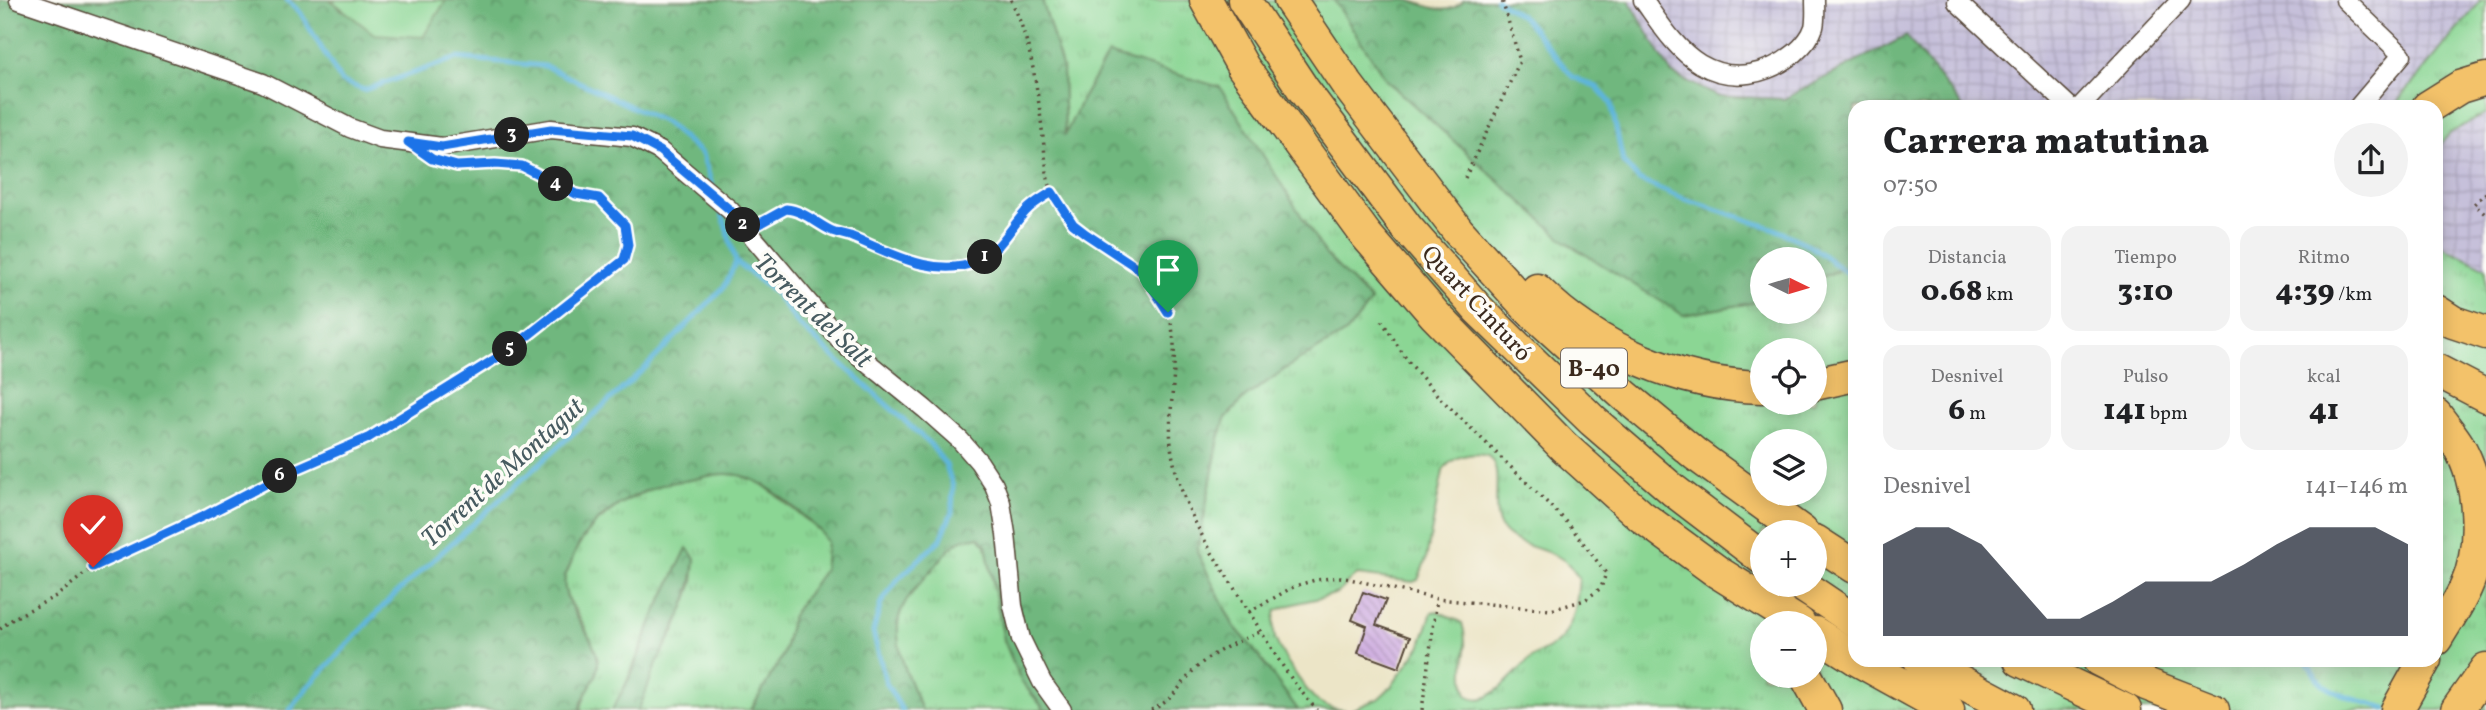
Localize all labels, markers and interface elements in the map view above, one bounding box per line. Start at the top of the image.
text: Carrera matutina [1883,117,2209,170]
pin: 3 [494,118,530,152]
text: 3 [507,121,516,147]
button: share [2334,123,2408,197]
pin: 4 [538,166,574,202]
text: 4 [550,170,561,196]
text: 07:50 [1883,170,1938,202]
pin: 2 [726,208,760,243]
text: 2 [738,211,747,237]
street label: Quart Cinturó [1413,239,1539,370]
pin: 1 [968,240,1002,274]
pin [1138,240,1198,312]
text: 1 [981,243,988,269]
text: Distancia [1928,245,2007,271]
text: Tiempo [2114,245,2177,271]
text: Ritmo [2298,245,2350,271]
water label: Torrent del Salt [746,246,880,378]
north arrow [1750,247,1827,324]
map controls [1750,247,1827,688]
icon: arrive [1149,251,1187,289]
text: 0.68 [1921,271,1982,313]
text: 3:10 [2118,271,2173,313]
text: 4:39 [2275,271,2334,313]
text: km [1982,282,2013,308]
text: /km [2334,282,2372,308]
pin: 5 [492,332,528,366]
text: 5 [505,335,514,361]
button: locate [1750,338,1827,415]
road number: B-40 [1561,348,1627,388]
text: Desnivel [1931,364,2003,390]
text: Pulso [2123,364,2168,390]
text: kcal [2307,364,2341,390]
water label: Torrent de Montagut [414,390,593,556]
text: 6 [1948,390,1965,432]
text: 141 [2103,390,2146,432]
text: 41 [2309,390,2339,432]
text: m [1965,401,1986,427]
text: bpm [2146,401,2188,427]
button: layers [1750,429,1827,506]
pin: 6 [262,458,298,494]
text: 6 [274,462,285,488]
text: Desnivel [1883,471,1971,503]
text: 141–146 m [2305,471,2408,503]
pin [63,495,123,567]
icon: check [74,506,112,544]
button: + [1750,520,1827,597]
button: − [1750,611,1827,688]

